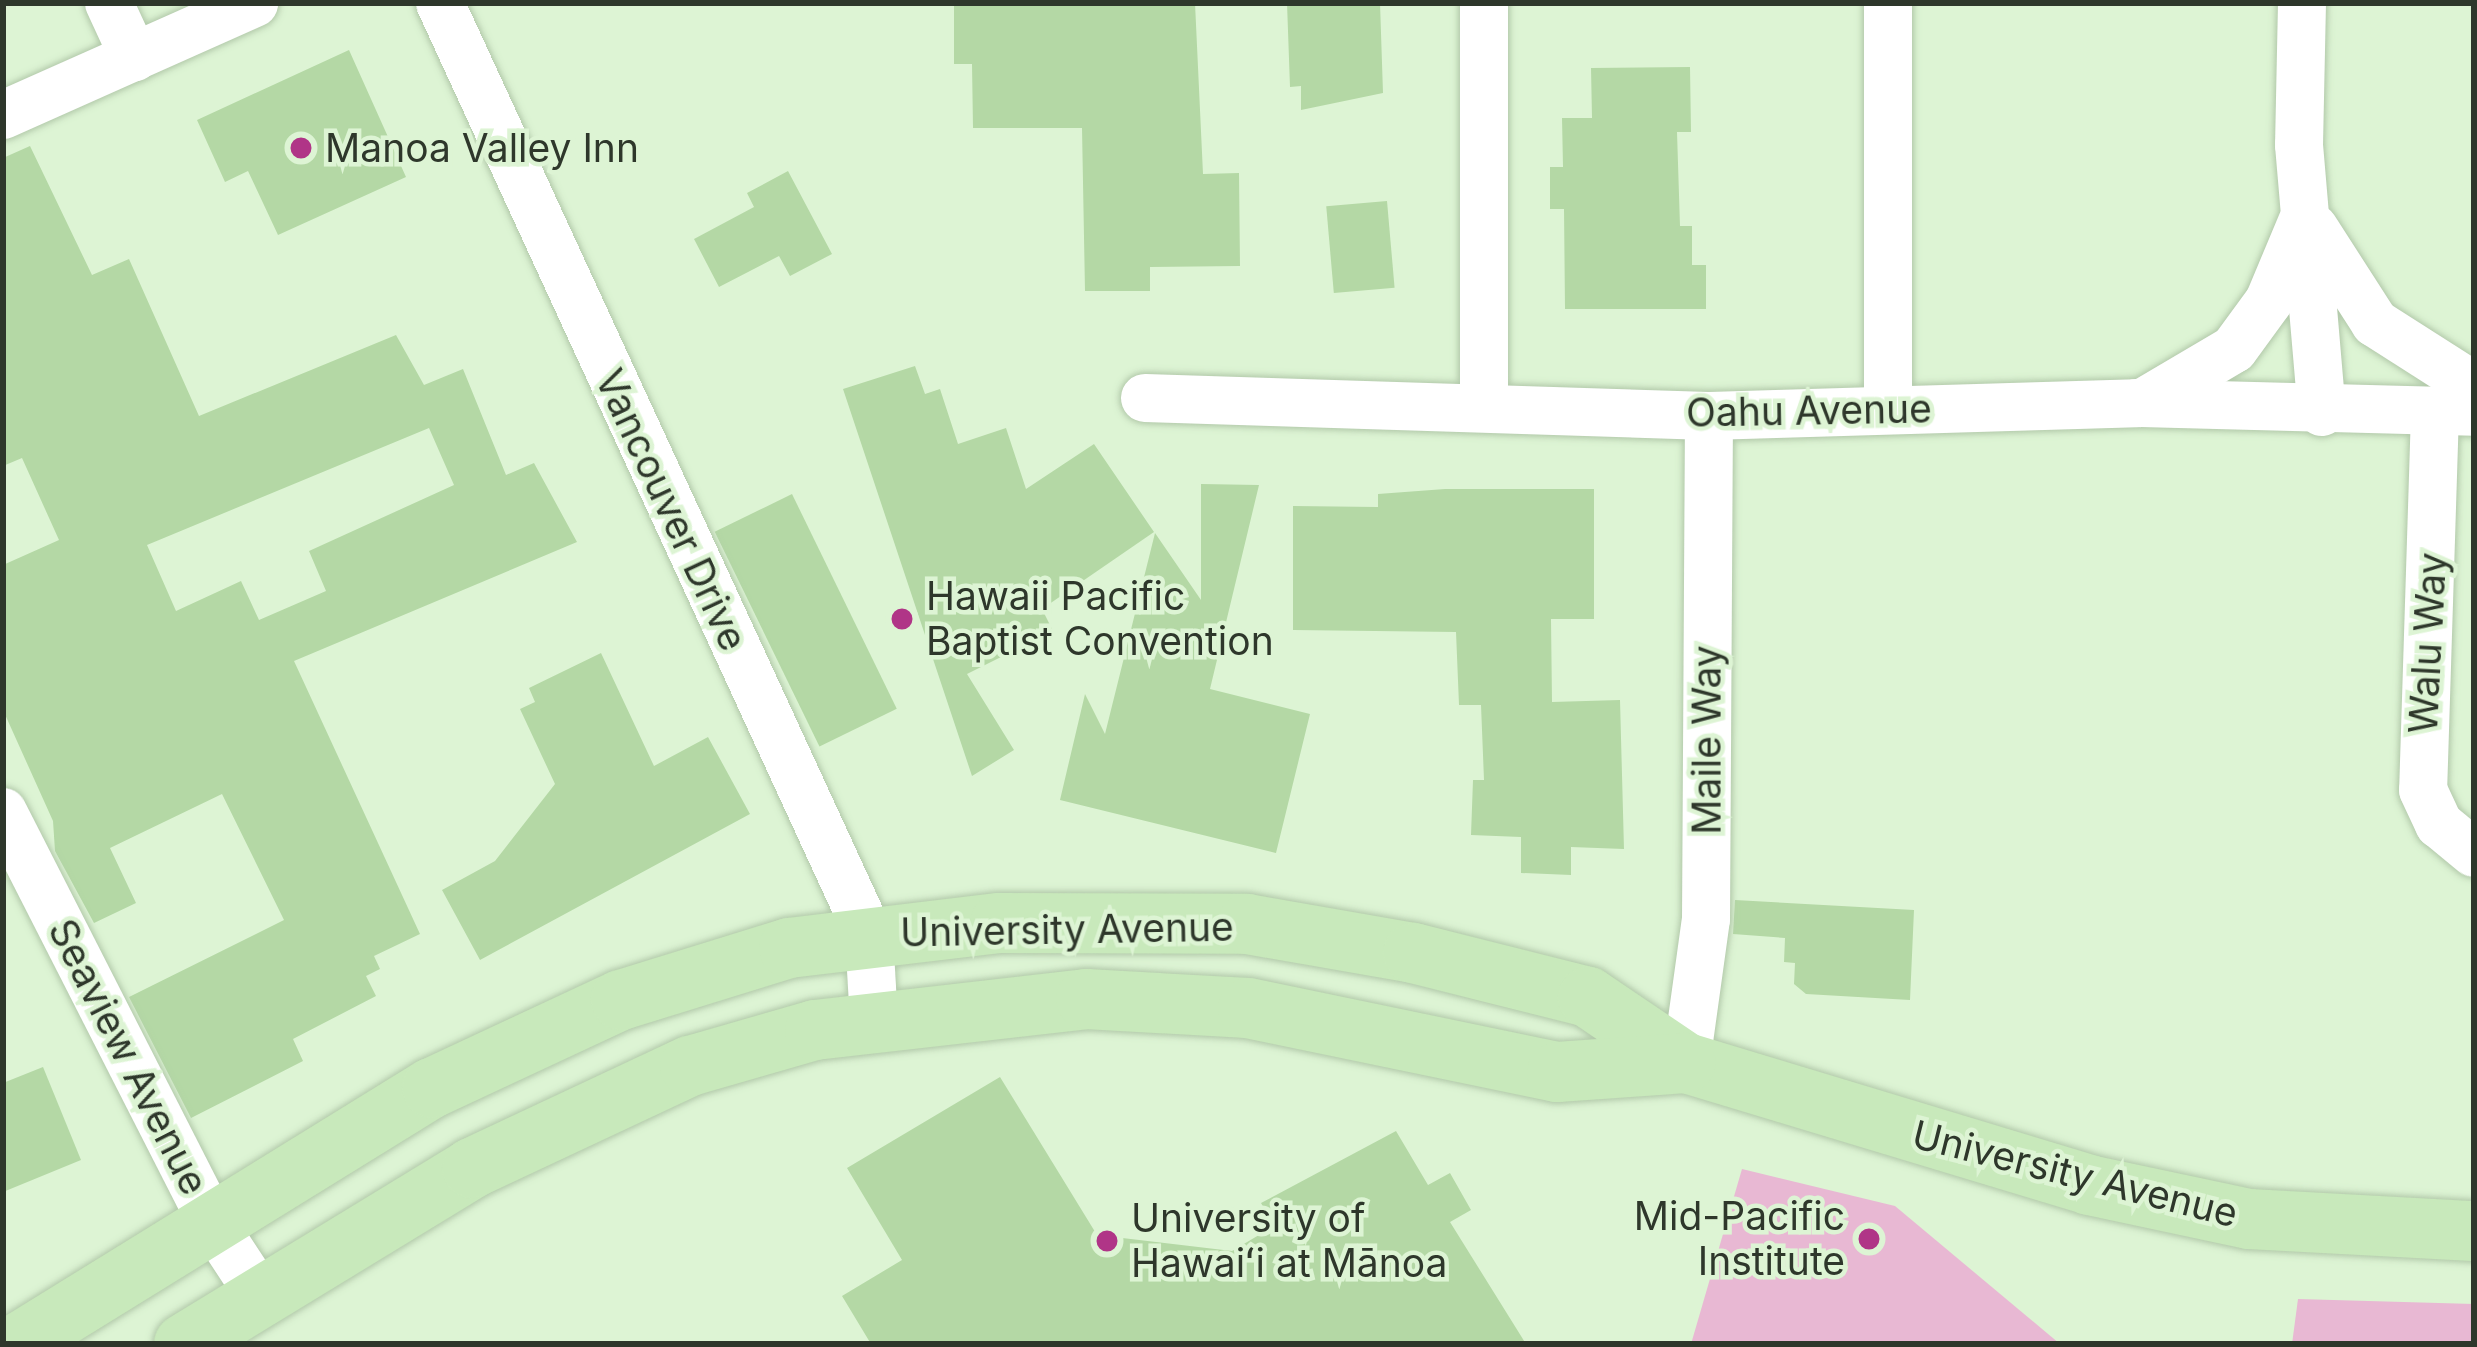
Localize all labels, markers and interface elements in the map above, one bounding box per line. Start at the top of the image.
place label: Manoa Valley Inn [325,125,639,171]
marker: Manoa Valley Inn [288,135,314,161]
street label: Vancouver Drive [585,362,757,658]
street label: Oahu Avenue [1686,385,1932,437]
street label: Walu Way [2400,551,2456,735]
place label: Hawaii Pacific Baptist Convention [926,574,1274,665]
marker: Hawaii Pacific Baptist Convention [889,606,915,632]
street label: Maile Way [1684,645,1730,835]
street label: University Avenue [900,904,1234,956]
street label: Seaview Avenue [38,912,218,1202]
street label: University Avenue [1908,1111,2242,1237]
place label: Mid-Pacific Institute [1634,1194,1845,1285]
place label: University of Hawaiʻi at Mānoa [1131,1196,1447,1287]
marker: Mid-Pacific Institute [1856,1226,1882,1252]
marker: University of Hawaiʻi at Mānoa [1094,1228,1120,1254]

